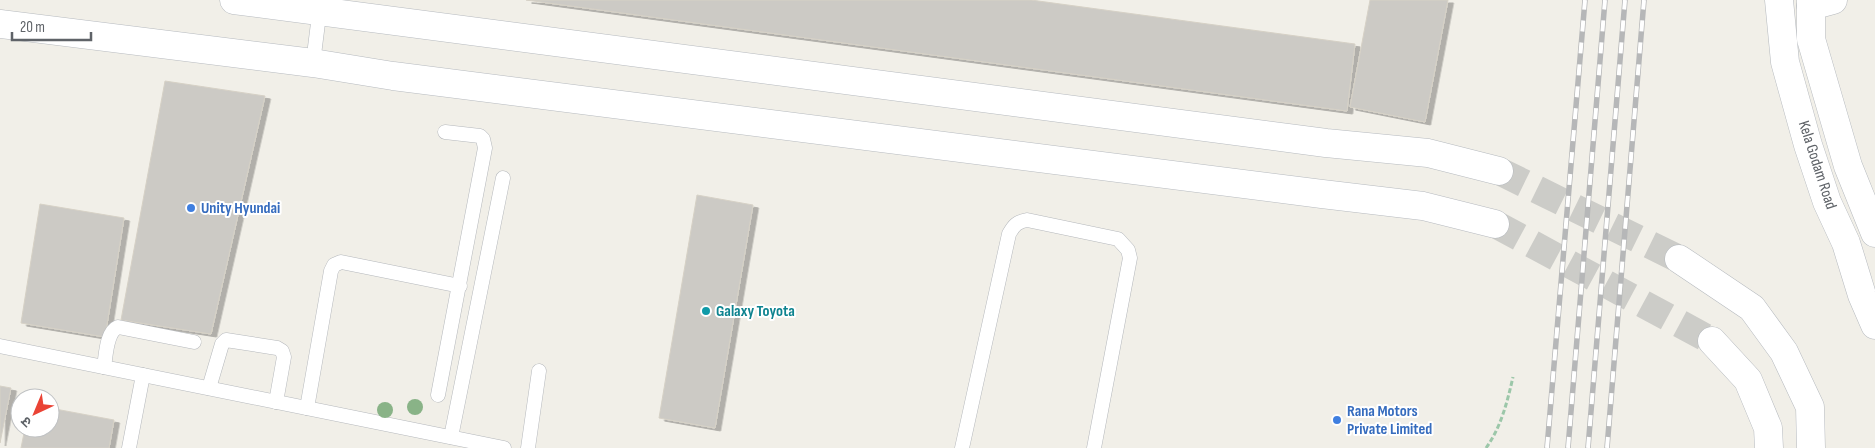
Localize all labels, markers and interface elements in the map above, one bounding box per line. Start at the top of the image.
scale bar [12,10,91,42]
text: 20 m [20,18,45,37]
street label: Kela Godam Road [1794,118,1840,212]
place label: Unity Hyundai [201,199,280,218]
marker: Unity Hyundai [185,202,197,214]
place label: Galaxy Toyota [716,302,795,321]
marker: Galaxy Toyota [700,305,712,317]
north arrow [10,388,60,438]
place label: Rana Motors Private Limited [1347,402,1432,439]
text: उ [17,412,35,431]
marker: Rana Motors Private Limited [1331,414,1343,426]

